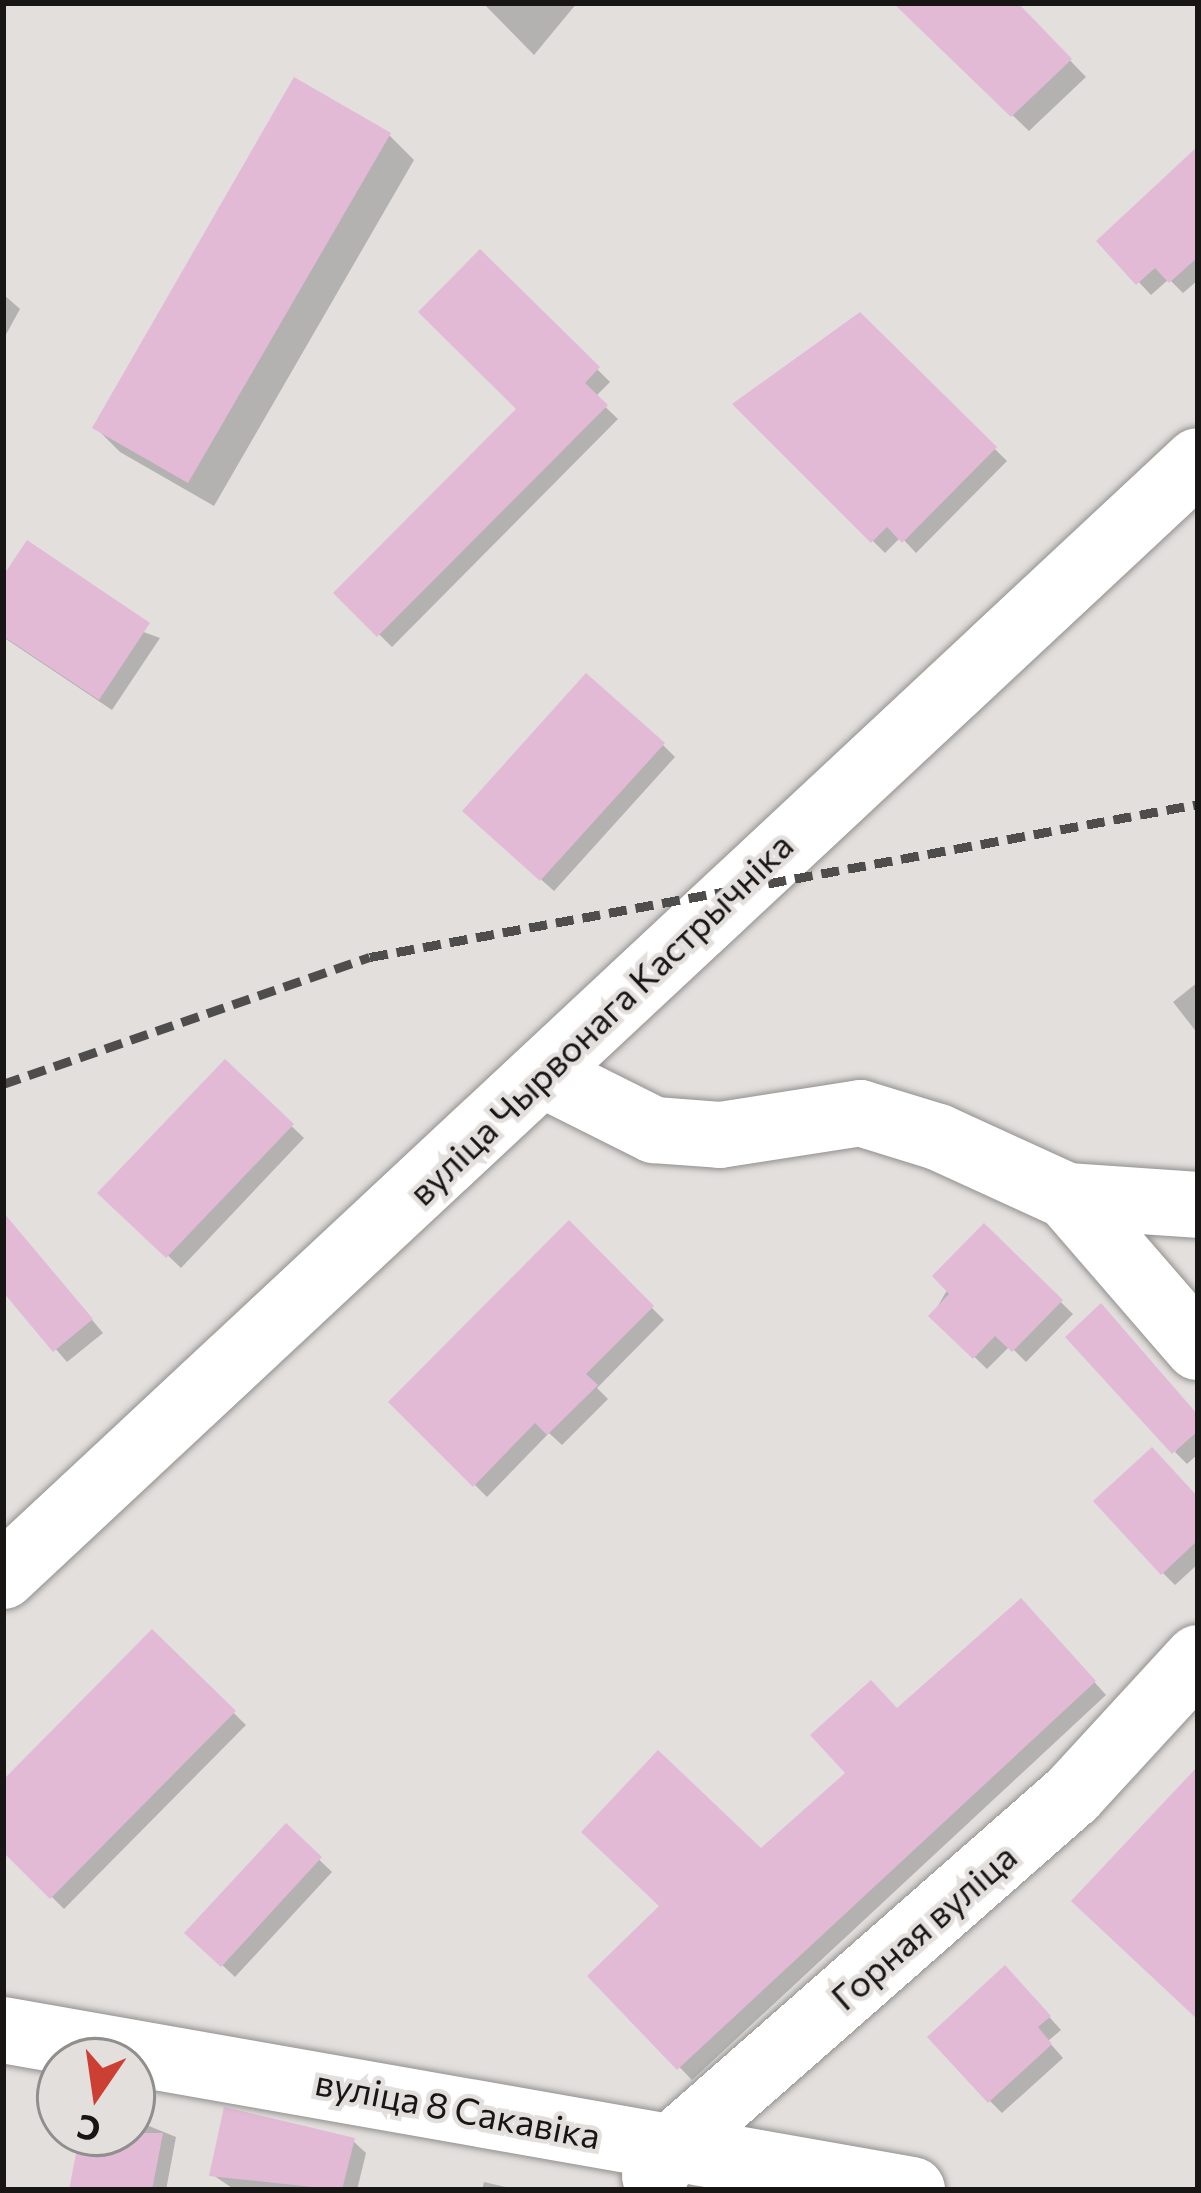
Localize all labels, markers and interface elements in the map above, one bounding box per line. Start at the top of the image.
street label: вуліца Чырвонага Кастрычніка [399,823,801,1213]
street label: Горная вуліца [822,1834,1024,2018]
north arrow [36,2037,156,2157]
street label: вуліца 8 Сакавіка [312,2059,604,2157]
text: С [73,2107,104,2152]

